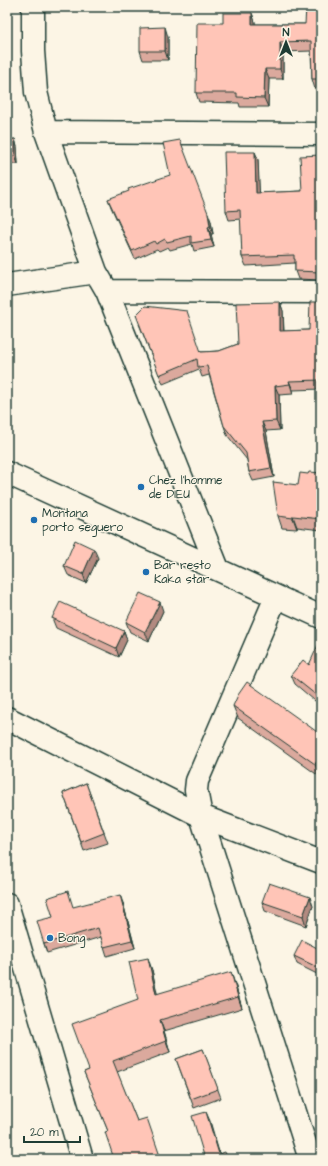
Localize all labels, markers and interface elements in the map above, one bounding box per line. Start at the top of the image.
north arrow [266,22,306,62]
text: N [283,25,290,40]
place label: Chez l'homme de DIEU [149,472,223,503]
marker: Chez l'homme de DIEU [136,482,146,492]
place label: Montana porto seguero [42,505,123,537]
marker: Montana porto seguero [29,515,39,525]
place label: Bar resto Kaka star [154,557,211,588]
marker: Bar resto Kaka star [141,567,151,577]
place label: Bong [58,930,85,948]
marker: Bong [45,933,55,943]
scale bar [24,1118,80,1144]
text: 20 m [30,1124,59,1141]

